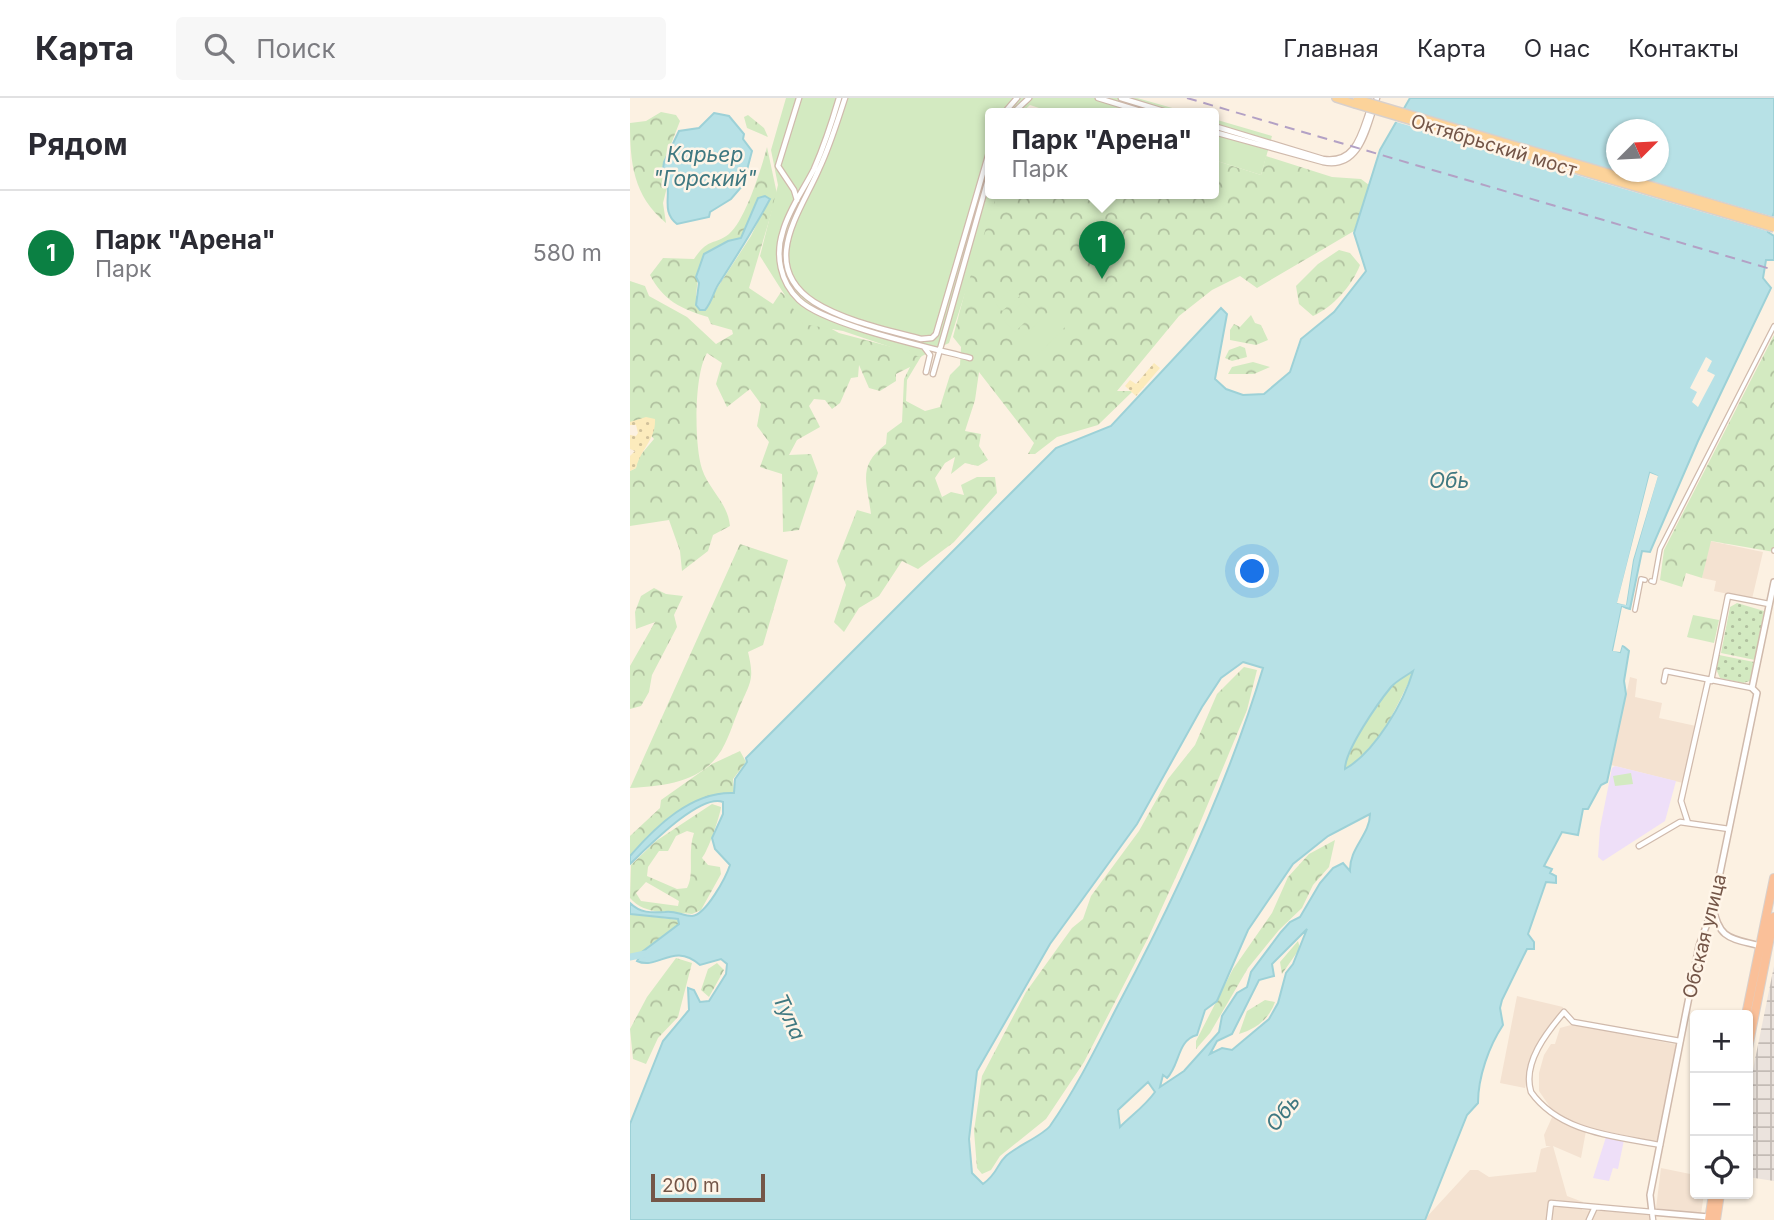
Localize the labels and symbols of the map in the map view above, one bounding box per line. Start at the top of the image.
street label: Октябрьский мост [1408,109,1580,182]
north arrow [1606,119,1669,182]
water label: Карьер "Горский" [653,142,757,191]
pin: 1 [1079,221,1125,279]
water label: Обь [1429,468,1469,493]
your location [1235,554,1269,588]
street label: Обская улица [1678,871,1731,1001]
water label: Тула [768,990,811,1044]
water label: Обь [1260,1089,1305,1136]
scale bar [651,1171,765,1203]

